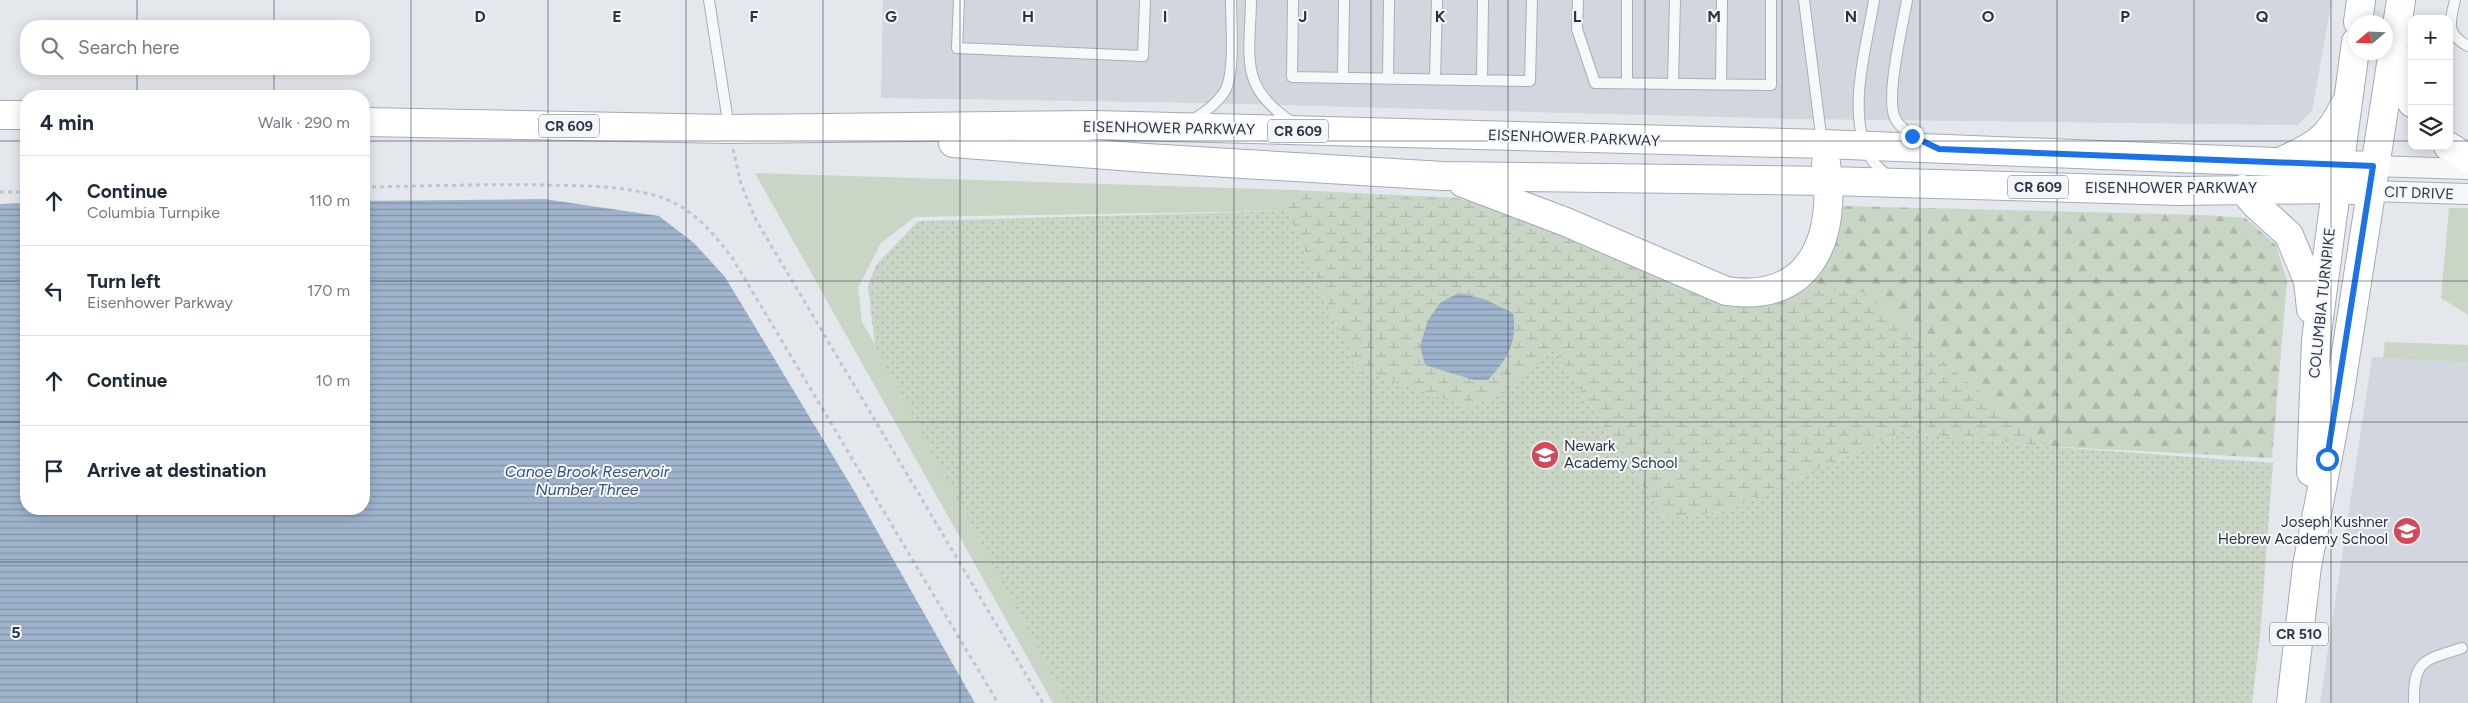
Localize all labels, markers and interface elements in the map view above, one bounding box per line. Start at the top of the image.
text: D [474,7,486,26]
text: E [612,7,622,26]
text: F [750,7,759,26]
text: G [885,7,897,26]
text: H [1022,7,1034,26]
text: I [1163,7,1167,26]
text: J [1299,7,1307,26]
text: K [1435,7,1446,26]
text: L [1573,7,1582,26]
text: M [1707,7,1721,26]
text: N [1845,7,1857,26]
text: O [1982,7,1995,26]
text: P [2120,7,2130,26]
text: Q [2256,7,2269,26]
north arrow [2348,15,2393,60]
map controls [2408,15,2453,150]
button: + [2408,15,2453,60]
search box [20,20,370,75]
icon: search [38,34,66,62]
text: Search here [78,36,180,59]
button: − [2408,60,2453,105]
button: layers [2408,105,2453,150]
text: 4 min [40,110,94,135]
text: Walk · 290 m [258,113,350,132]
road number: CR 609 [539,114,599,138]
street label: EISENHOWER PARKWAY [1083,117,1255,139]
road number: CR 609 [1268,120,1328,142]
route end [1901,125,1924,148]
street label: EISENHOWER PARKWAY [1488,126,1660,150]
road number: CR 609 [2008,176,2068,198]
street label: EISENHOWER PARKWAY [2085,179,2257,197]
text: Continue [87,180,167,203]
street label: CIT DRIVE [2384,183,2454,203]
icon: ahead [40,187,68,215]
text: 110 m [309,191,350,210]
text: Columbia Turnpike [87,203,220,222]
street label: COLUMBIA TURNPIKE [2305,227,2339,379]
text: Turn left [87,270,161,293]
icon: left [40,277,68,305]
text: 170 m [307,281,350,300]
text: Eisenhower Parkway [87,293,233,312]
icon: ahead [40,367,68,395]
text: Continue [87,369,167,392]
text: 10 m [316,371,350,390]
place label: Newark Academy School [1564,437,1677,472]
school or university icon: Newark Academy School [1530,440,1560,470]
route start [2316,448,2339,471]
icon: arrive [40,457,68,485]
text: Arrive at destination [87,459,266,482]
water label: Canoe Brook Reservoir Number Three [505,462,670,499]
place label: Joseph Kushner Hebrew Academy School [2218,513,2388,548]
school or university icon: Joseph Kushner Hebrew Academy School [2392,516,2422,546]
road number: CR 510 [2270,622,2328,646]
text: 5 [11,623,21,642]

